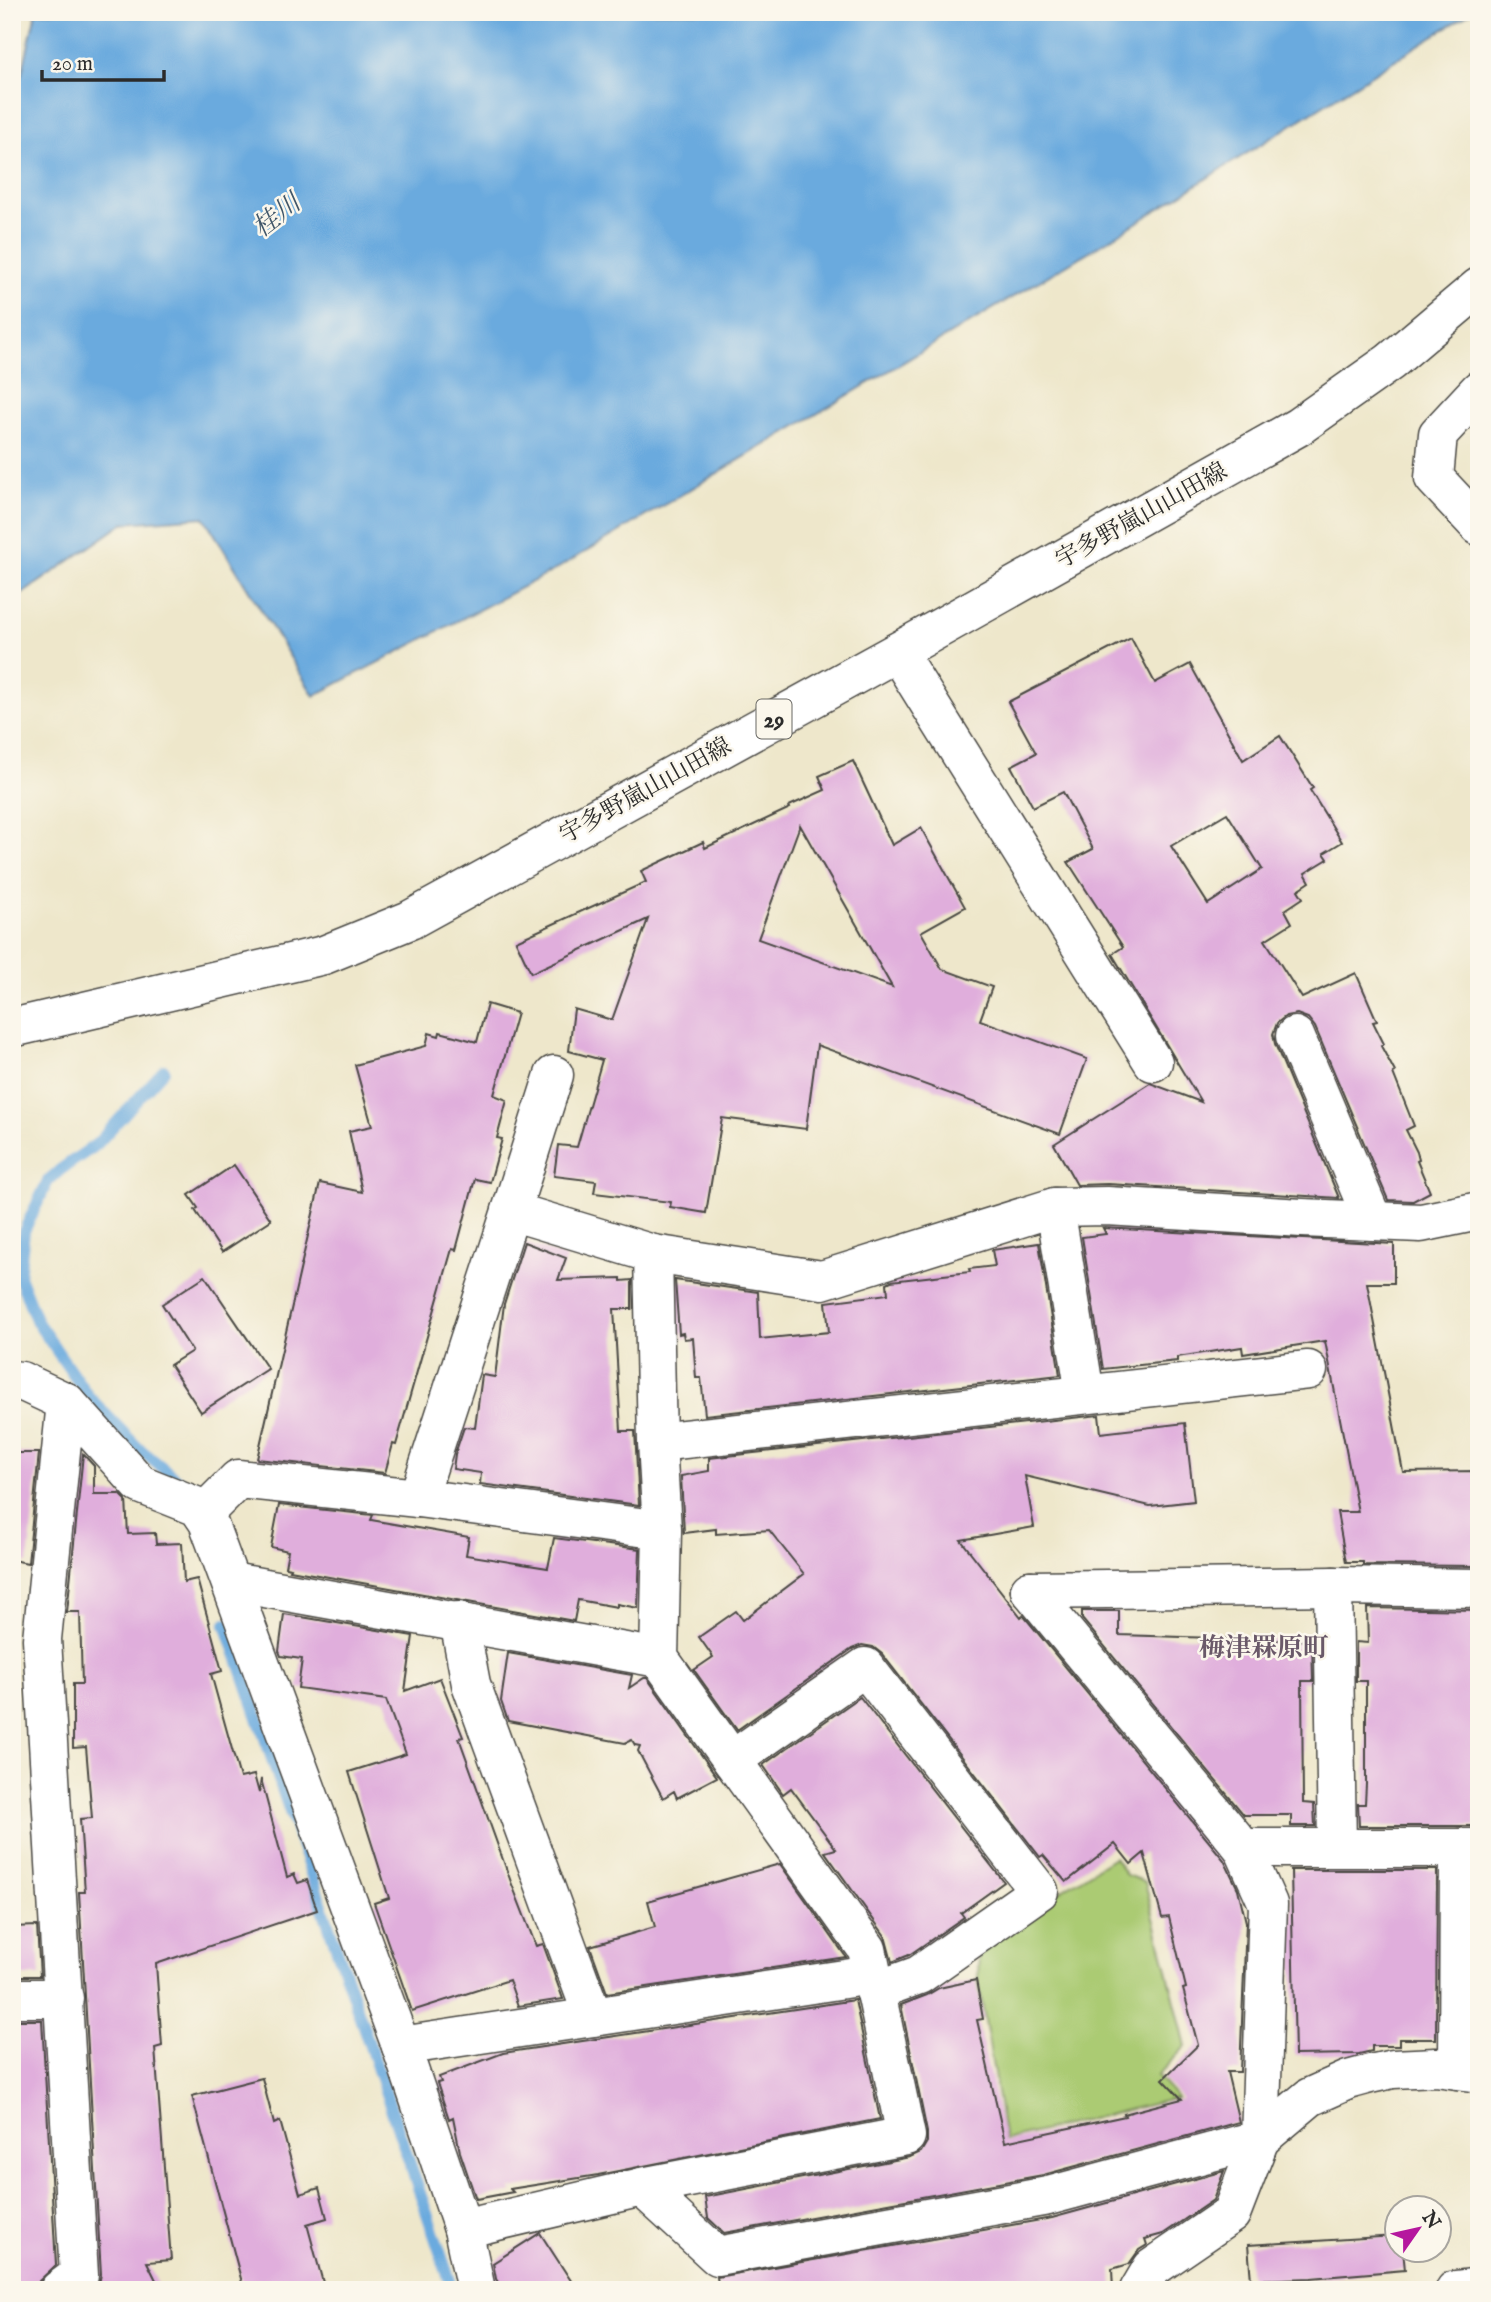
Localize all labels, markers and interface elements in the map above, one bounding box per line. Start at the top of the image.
scale bar [42,38,164,82]
text: 20 m [52,51,93,78]
water label: 桂川 [246,185,310,245]
street label: 宇多野嵐山山田線 [1050,456,1233,576]
road number: 29 [756,699,792,738]
street label: 宇多野嵐山山田線 [554,731,737,851]
district label: 梅津罧原町 [1199,1632,1329,1665]
north arrow [1382,2194,1452,2264]
text: N [1415,2206,1445,2235]

